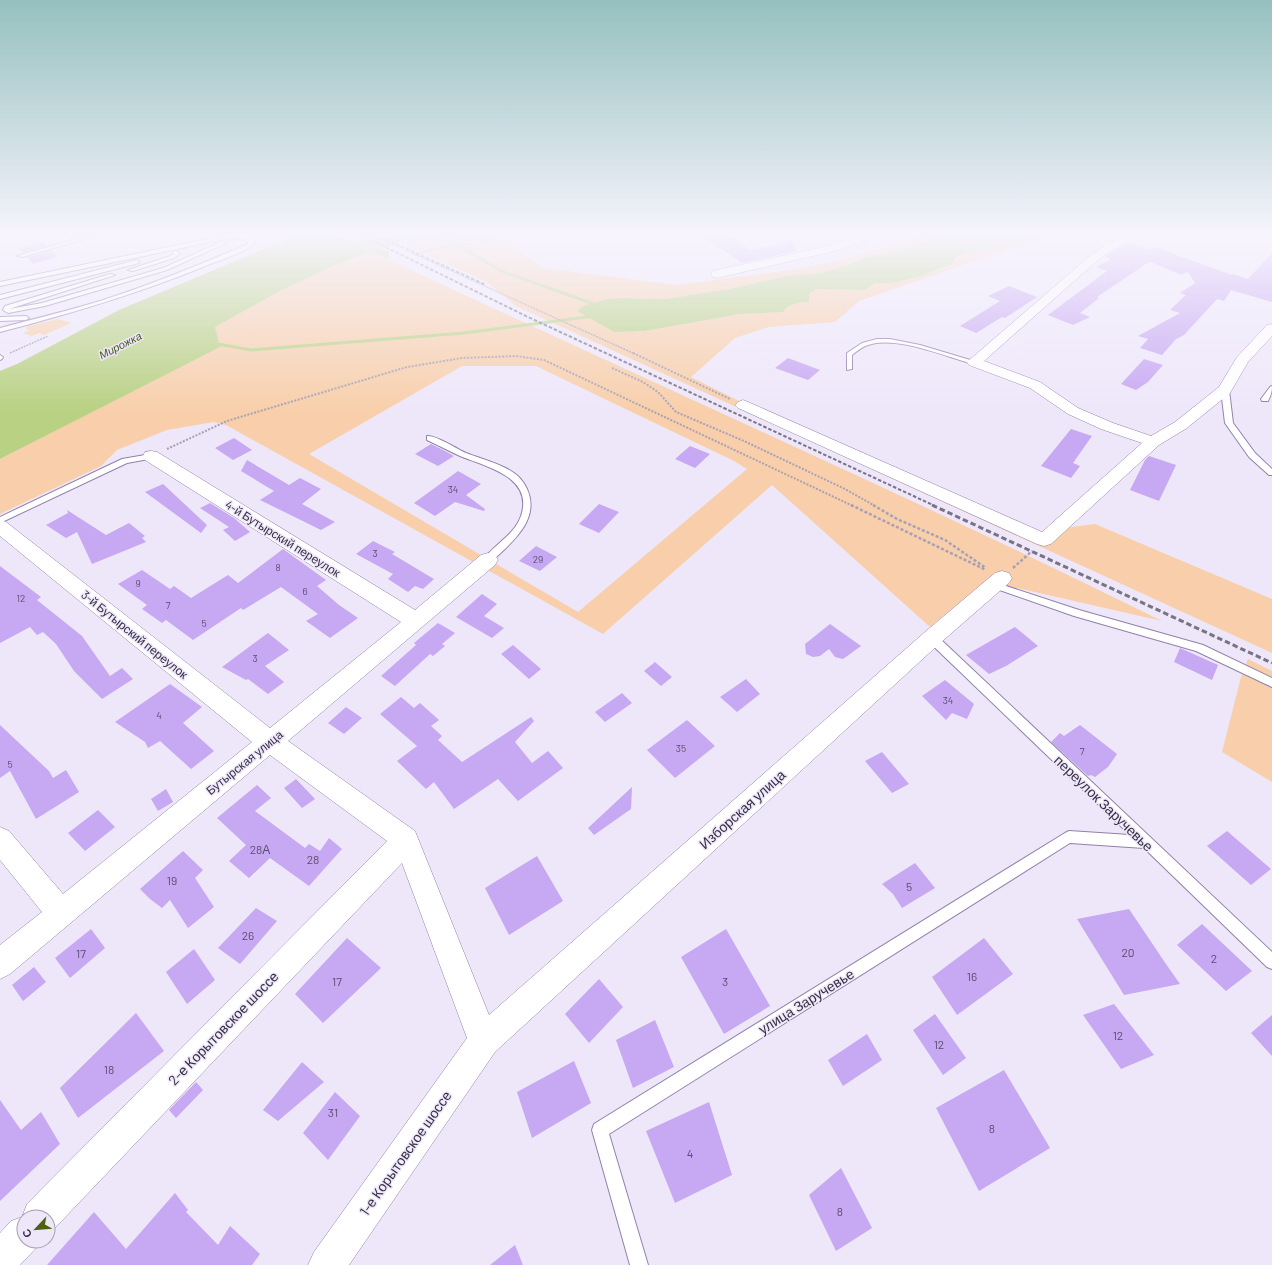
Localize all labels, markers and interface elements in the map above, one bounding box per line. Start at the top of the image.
water label: Мирожка [96,329,144,361]
house number: 34 [448,483,458,495]
street label: 4-й Бутырский переулок [222,497,344,580]
house number: 3 [372,547,378,559]
house number: 29 [533,553,543,565]
house number: 8 [275,561,281,573]
house number: 9 [135,577,141,589]
house number: 6 [302,585,308,597]
street label: 3-й Бутырский переулок [78,587,192,682]
house number: 12 [17,592,25,604]
house number: 7 [166,599,171,611]
house number: 5 [201,617,207,629]
house number: 3 [252,652,258,664]
house number: 34 [943,694,953,706]
house number: 4 [156,709,162,721]
street label: Бутырская улица [203,727,286,798]
house number: 35 [676,742,686,754]
house number: 7 [1080,745,1085,757]
street label: переулок Заручевье [1051,751,1157,855]
house number: 5 [7,758,13,770]
street label: Изборская улица [695,766,789,852]
house number: 28А [250,842,270,856]
house number: 28 [307,852,319,866]
house number: 19 [167,873,177,887]
house number: 5 [906,879,912,893]
house number: 26 [242,928,254,942]
house number: 20 [1121,945,1135,959]
house number: 17 [76,946,86,960]
house number: 2 [1211,951,1217,965]
street label: улица Заручевье [755,965,857,1037]
street label: 2-е Корытовское шоссе [164,968,282,1088]
house number: 16 [967,969,977,983]
house number: 17 [332,974,342,988]
house number: 3 [722,974,728,988]
house number: 12 [1113,1028,1123,1042]
house number: 12 [934,1037,944,1051]
house number: 18 [104,1062,114,1076]
street label: 1-е Корытовское шоссе [355,1087,455,1219]
house number: 31 [328,1105,338,1119]
house number: 8 [989,1121,995,1135]
house number: 4 [687,1146,693,1160]
house number: 8 [837,1204,843,1218]
north arrow [16,1209,56,1249]
text: С [19,1227,34,1240]

